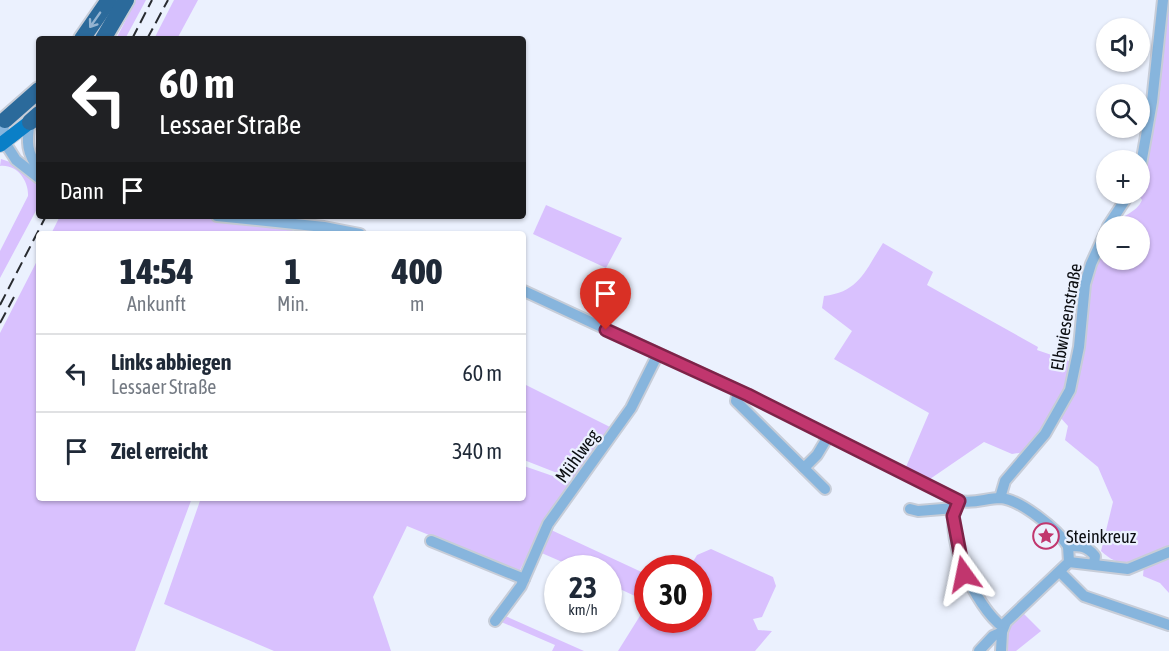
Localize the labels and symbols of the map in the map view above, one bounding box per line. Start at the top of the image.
one-way arrow [89,11,101,27]
street label: Elbwiesenstraße [1046,262,1086,372]
pin [580,268,631,330]
street label: Mühlweg [551,425,603,487]
place icon: Steinkreuz [1031,521,1061,551]
place label: Steinkreuz [1066,526,1137,547]
position arrow [932,542,996,606]
speed limit sign: 30 [634,555,712,633]

